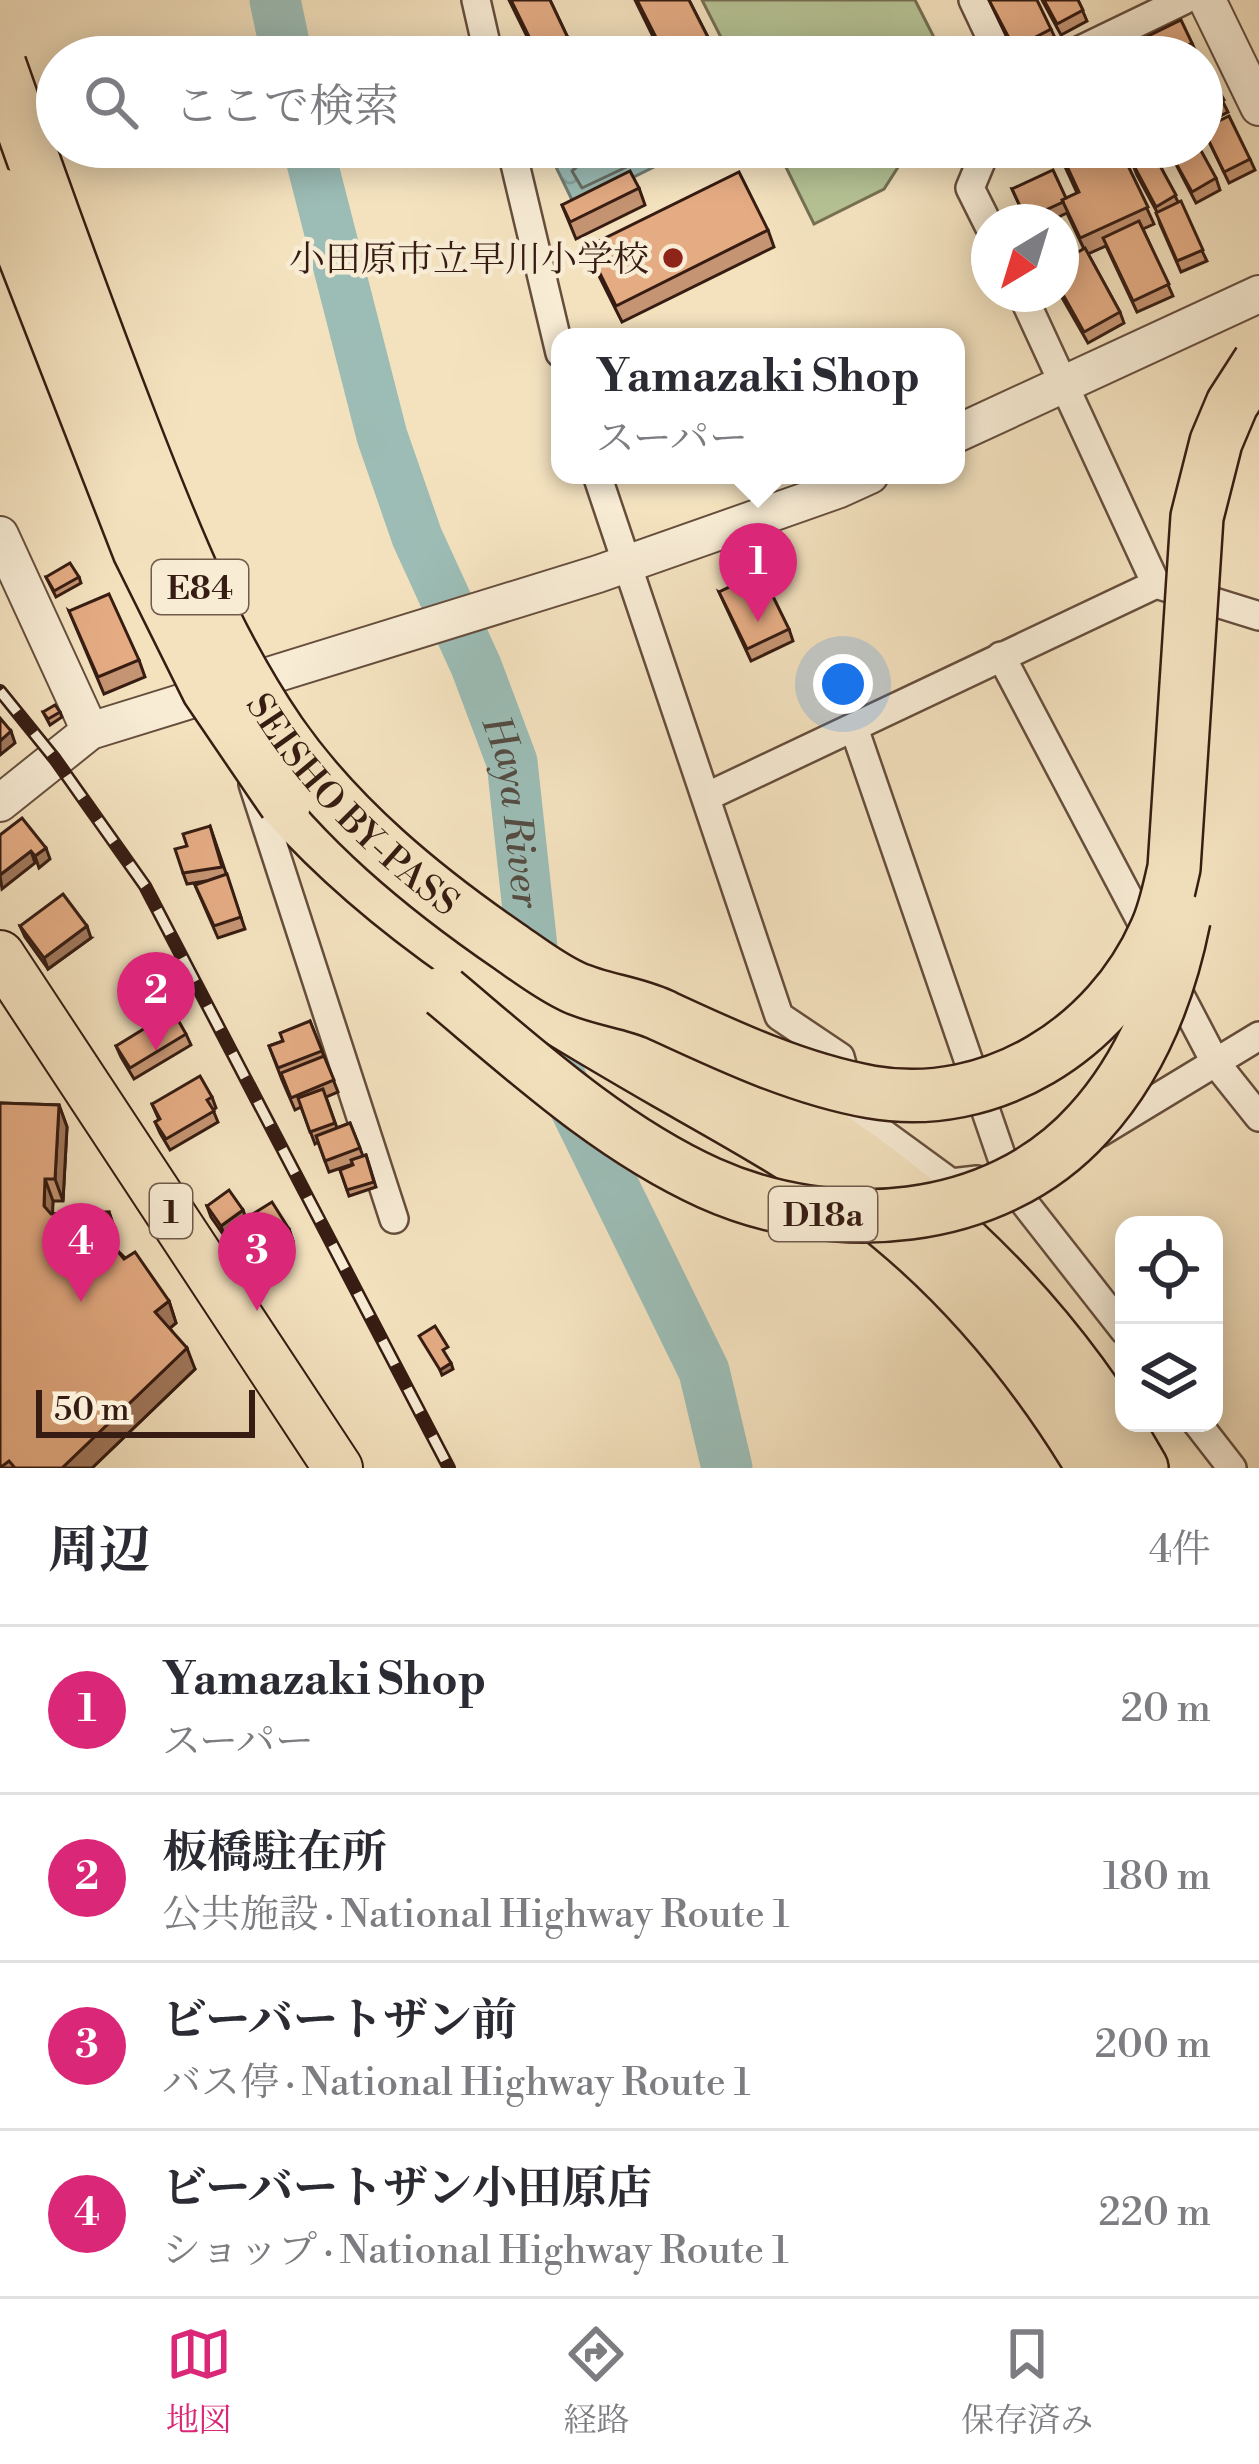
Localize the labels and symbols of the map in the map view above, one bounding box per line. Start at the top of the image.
north arrow [971,204,1079,312]
place label: 小田原市立早川小学校 [289,238,649,283]
marker: 小田原市立早川小学校 [660,245,686,271]
pin: 1 [719,523,797,622]
road number: E84 [152,560,248,614]
your location [813,654,873,714]
street label: SEISHO BY-PASS [235,686,467,927]
water label: Haya River [470,709,550,912]
pin: 2 [117,952,195,1051]
road number: 1 [150,1184,192,1238]
road number: D18a [769,1187,877,1241]
pin: 4 [42,1203,120,1302]
pin: 3 [218,1212,296,1311]
scale bar [36,1384,255,1437]

